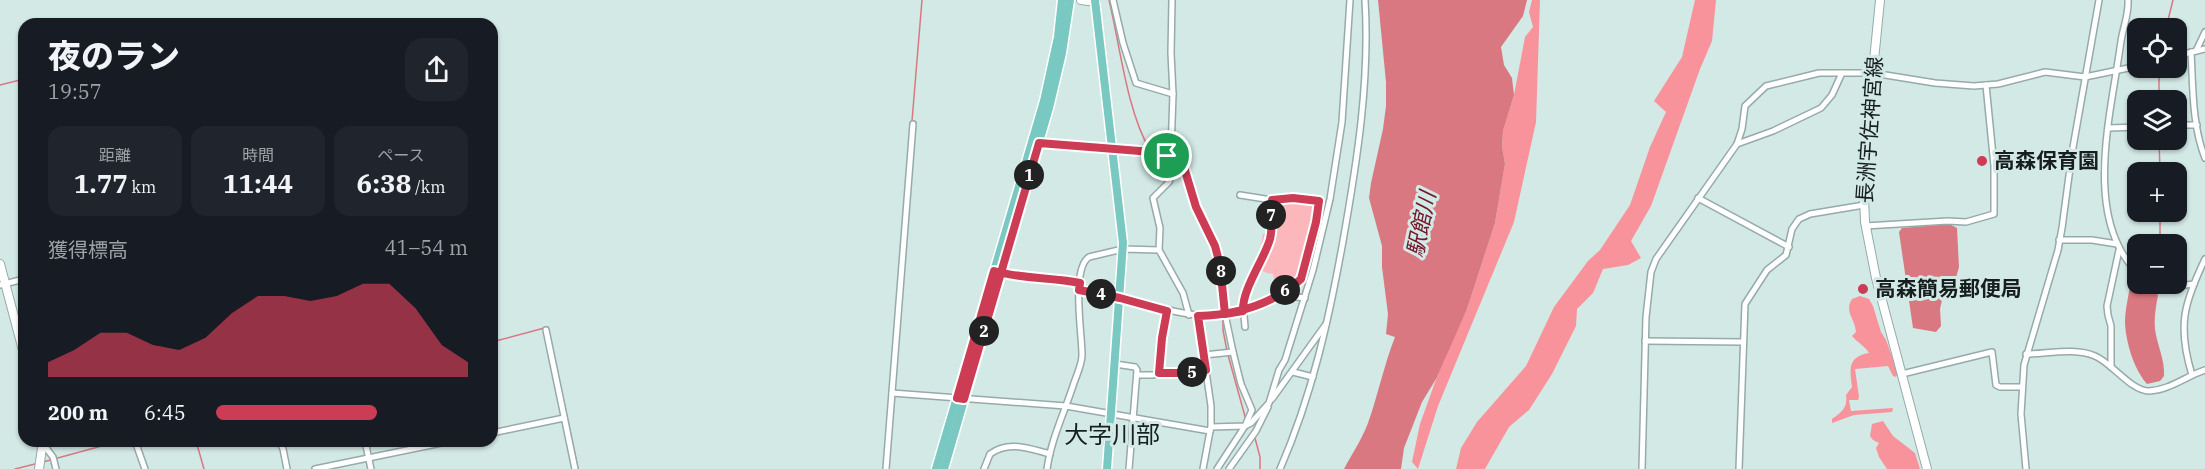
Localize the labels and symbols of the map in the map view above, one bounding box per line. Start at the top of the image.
street label: 長洲宇佐神宮線 [1850,56,1888,204]
pin [1141,130,1192,181]
place label: 高森保育園 [1994,146,2099,174]
marker: 高森保育園 [1975,154,1989,168]
pin: 1 [1014,160,1044,190]
water label: 駅館川 [1399,187,1442,259]
pin: 7 [1256,200,1286,230]
pin: 8 [1206,256,1236,286]
place label: 高森簡易郵便局 [1875,274,2022,302]
pin: 6 [1270,275,1300,305]
pin: 4 [1086,279,1116,309]
marker: 高森簡易郵便局 [1856,282,1870,296]
pin: 2 [969,316,999,346]
pin: 5 [1177,357,1207,387]
district label: 大字川部 [1064,418,1160,450]

